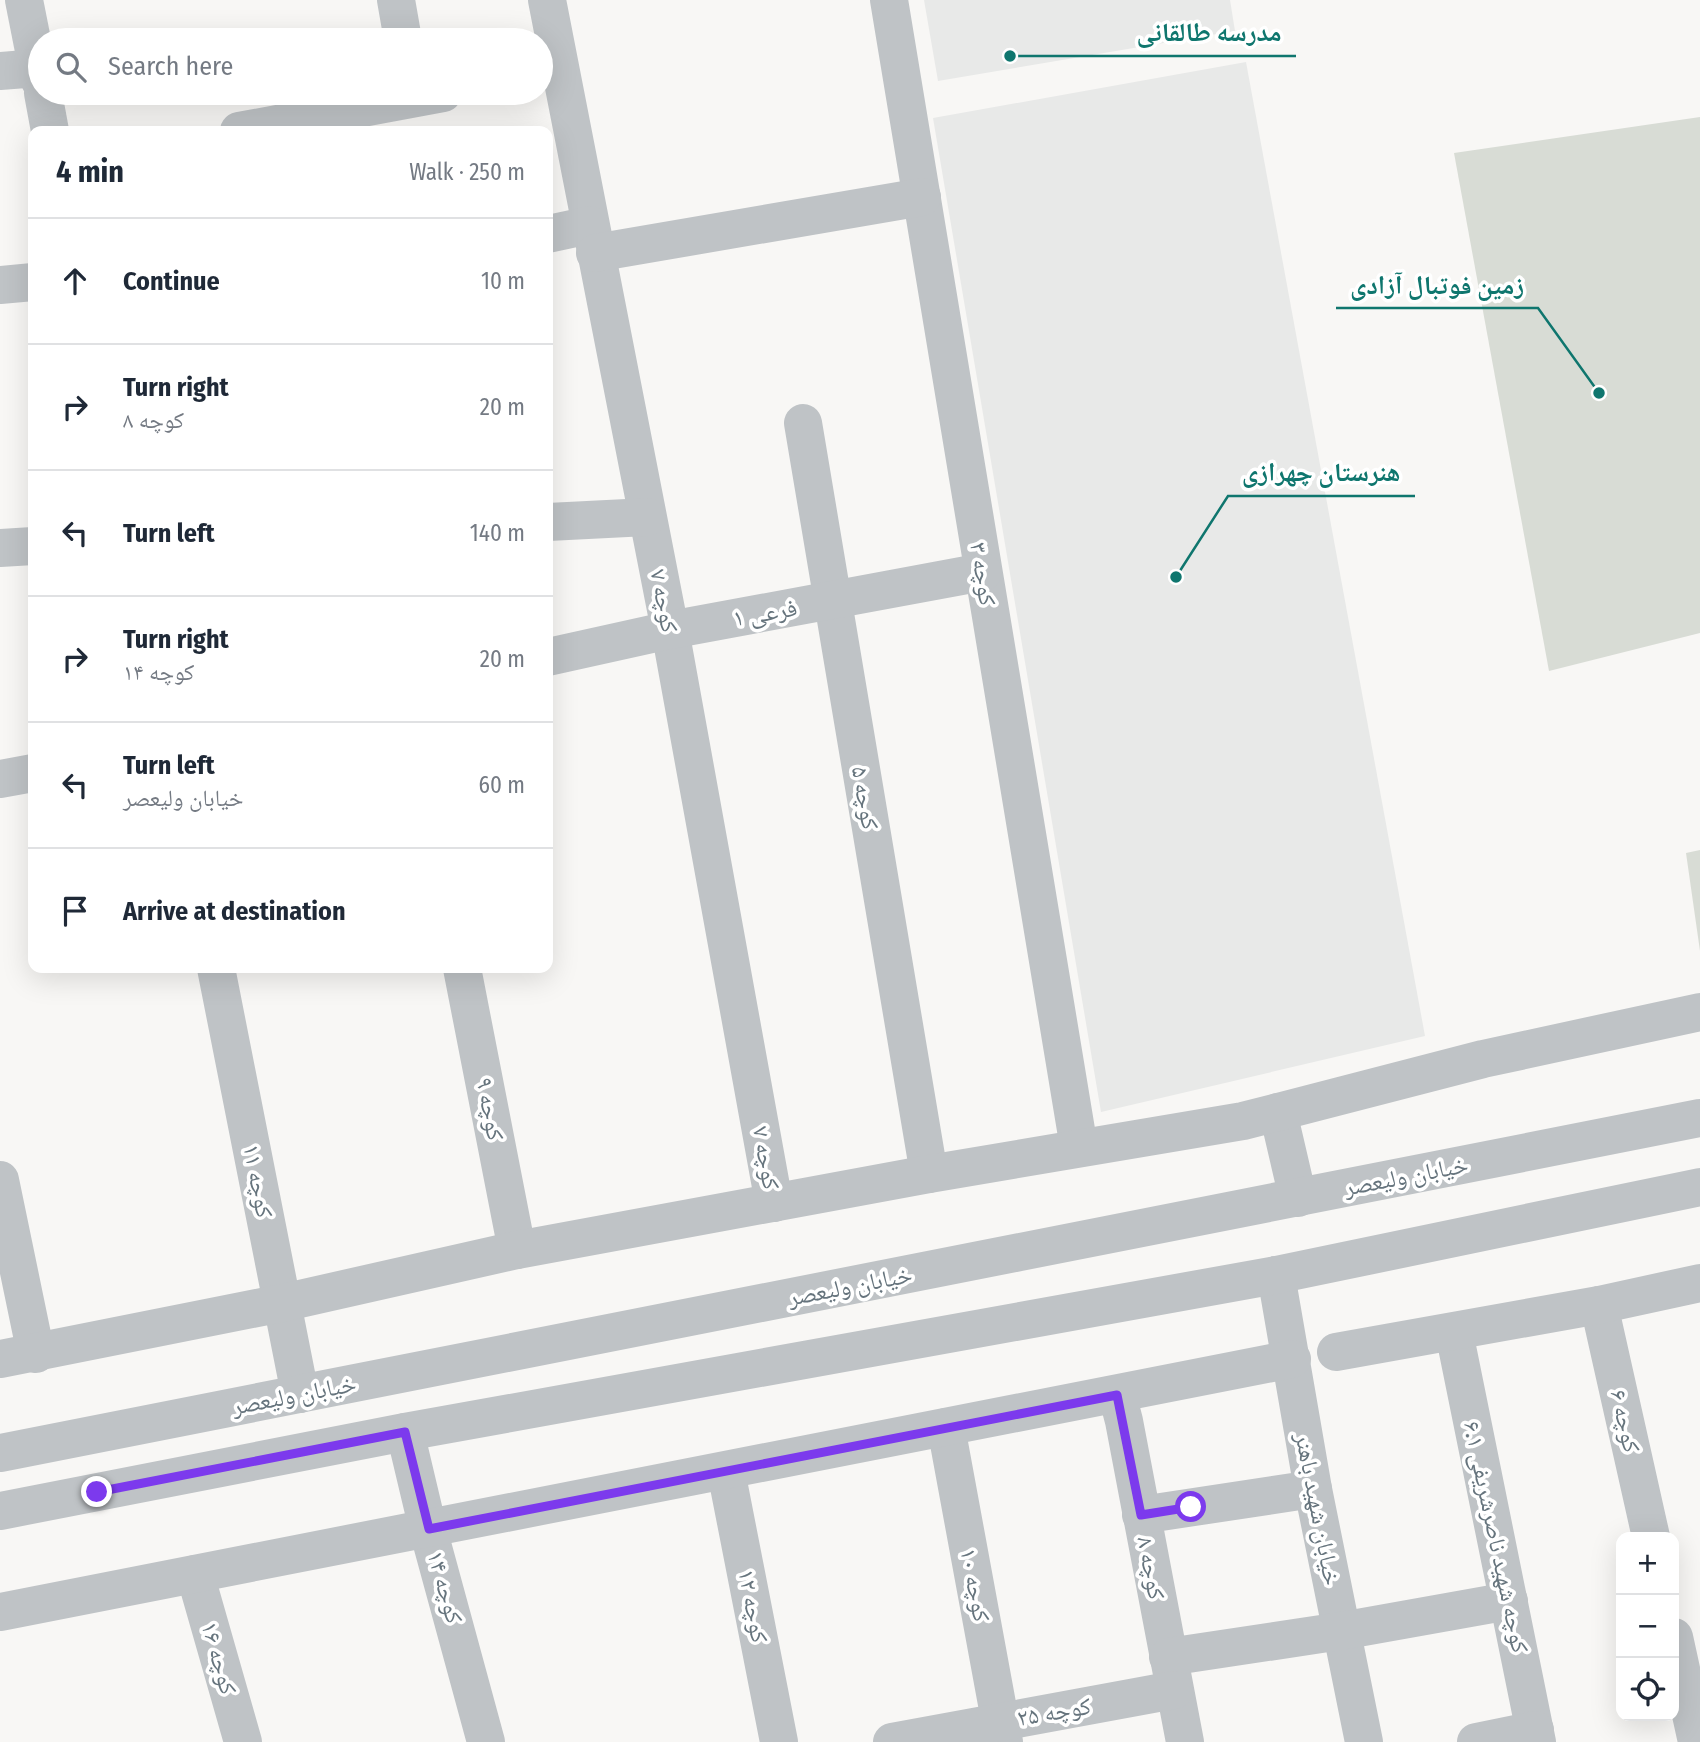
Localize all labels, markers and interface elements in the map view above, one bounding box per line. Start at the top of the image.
callout: مدرسه طالقانی [1123,9,1296,56]
text: مدرسه طالقانی [1137,17,1281,48]
search box [28,28,553,105]
icon: search [52,48,90,86]
text: Search here [108,51,233,82]
text: 4 min [56,154,124,190]
text: Walk · 250 m [409,158,525,186]
callout: زمین فوتبال آزادی [1336,261,1538,308]
icon: ahead [56,262,94,300]
text: Continue [123,266,220,297]
text: 10 m [481,267,525,295]
text: زمین فوتبال آزادی [1350,270,1524,301]
text: Turn right [123,372,229,403]
icon: right [56,388,94,426]
text: 20 m [480,393,525,421]
text: کوچه ۸ [123,406,184,434]
callout: هنرستان چهرازی [1228,449,1415,496]
text: هنرستان چهرازی [1242,457,1400,488]
icon: left [56,514,94,552]
text: Turn left [123,518,215,549]
text: 140 m [470,519,525,547]
street label: کوچه ۳ [964,540,1002,608]
street label: کوچه ۷ [644,567,684,635]
street label: فرعی ۱ [731,594,799,632]
text: Turn right [123,624,229,655]
icon: right [56,640,94,678]
text: 20 m [480,645,525,673]
text: کوچه ۱۴ [123,658,194,686]
text: Turn left [123,750,215,781]
street label: کوچه ۵ [846,764,884,832]
icon: left [56,766,94,804]
text: 60 m [479,771,525,799]
text: خیابان ولیعصر [123,784,243,812]
icon: arrive [56,892,94,930]
text: Arrive at destination [123,896,346,927]
street label: کوچه ۹ [470,1075,510,1143]
street label: کوچه ۷ [747,1124,785,1192]
street label: کوچه ۱۱ [237,1142,279,1220]
street label: خیابان ولیعصر [1341,1150,1470,1202]
street label: خیابان ولیعصر [785,1260,914,1312]
street label: خیابان ولیعصر [229,1369,358,1421]
street label: کوچه ۶ [1604,1387,1646,1455]
street label: ۶.۱ کوچه شهید ناصرشریفی [1458,1418,1534,1656]
street label: خیابان شهید باهنر [1289,1430,1346,1588]
route end [81,1476,112,1507]
route start [1175,1491,1206,1522]
map controls [1616,1532,1679,1721]
button: + [1616,1532,1679,1595]
street label: کوچه ۸ [1131,1534,1171,1602]
street label: کوچه ۱۰ [954,1546,996,1624]
street label: کوچه ۱۴ [421,1547,469,1627]
street label: کوچه ۱۲ [732,1567,774,1645]
button: − [1616,1595,1679,1658]
street label: کوچه ۱۶ [195,1618,243,1698]
button: locate [1616,1658,1679,1721]
street label: کوچه ۲۵ [1015,1692,1093,1732]

